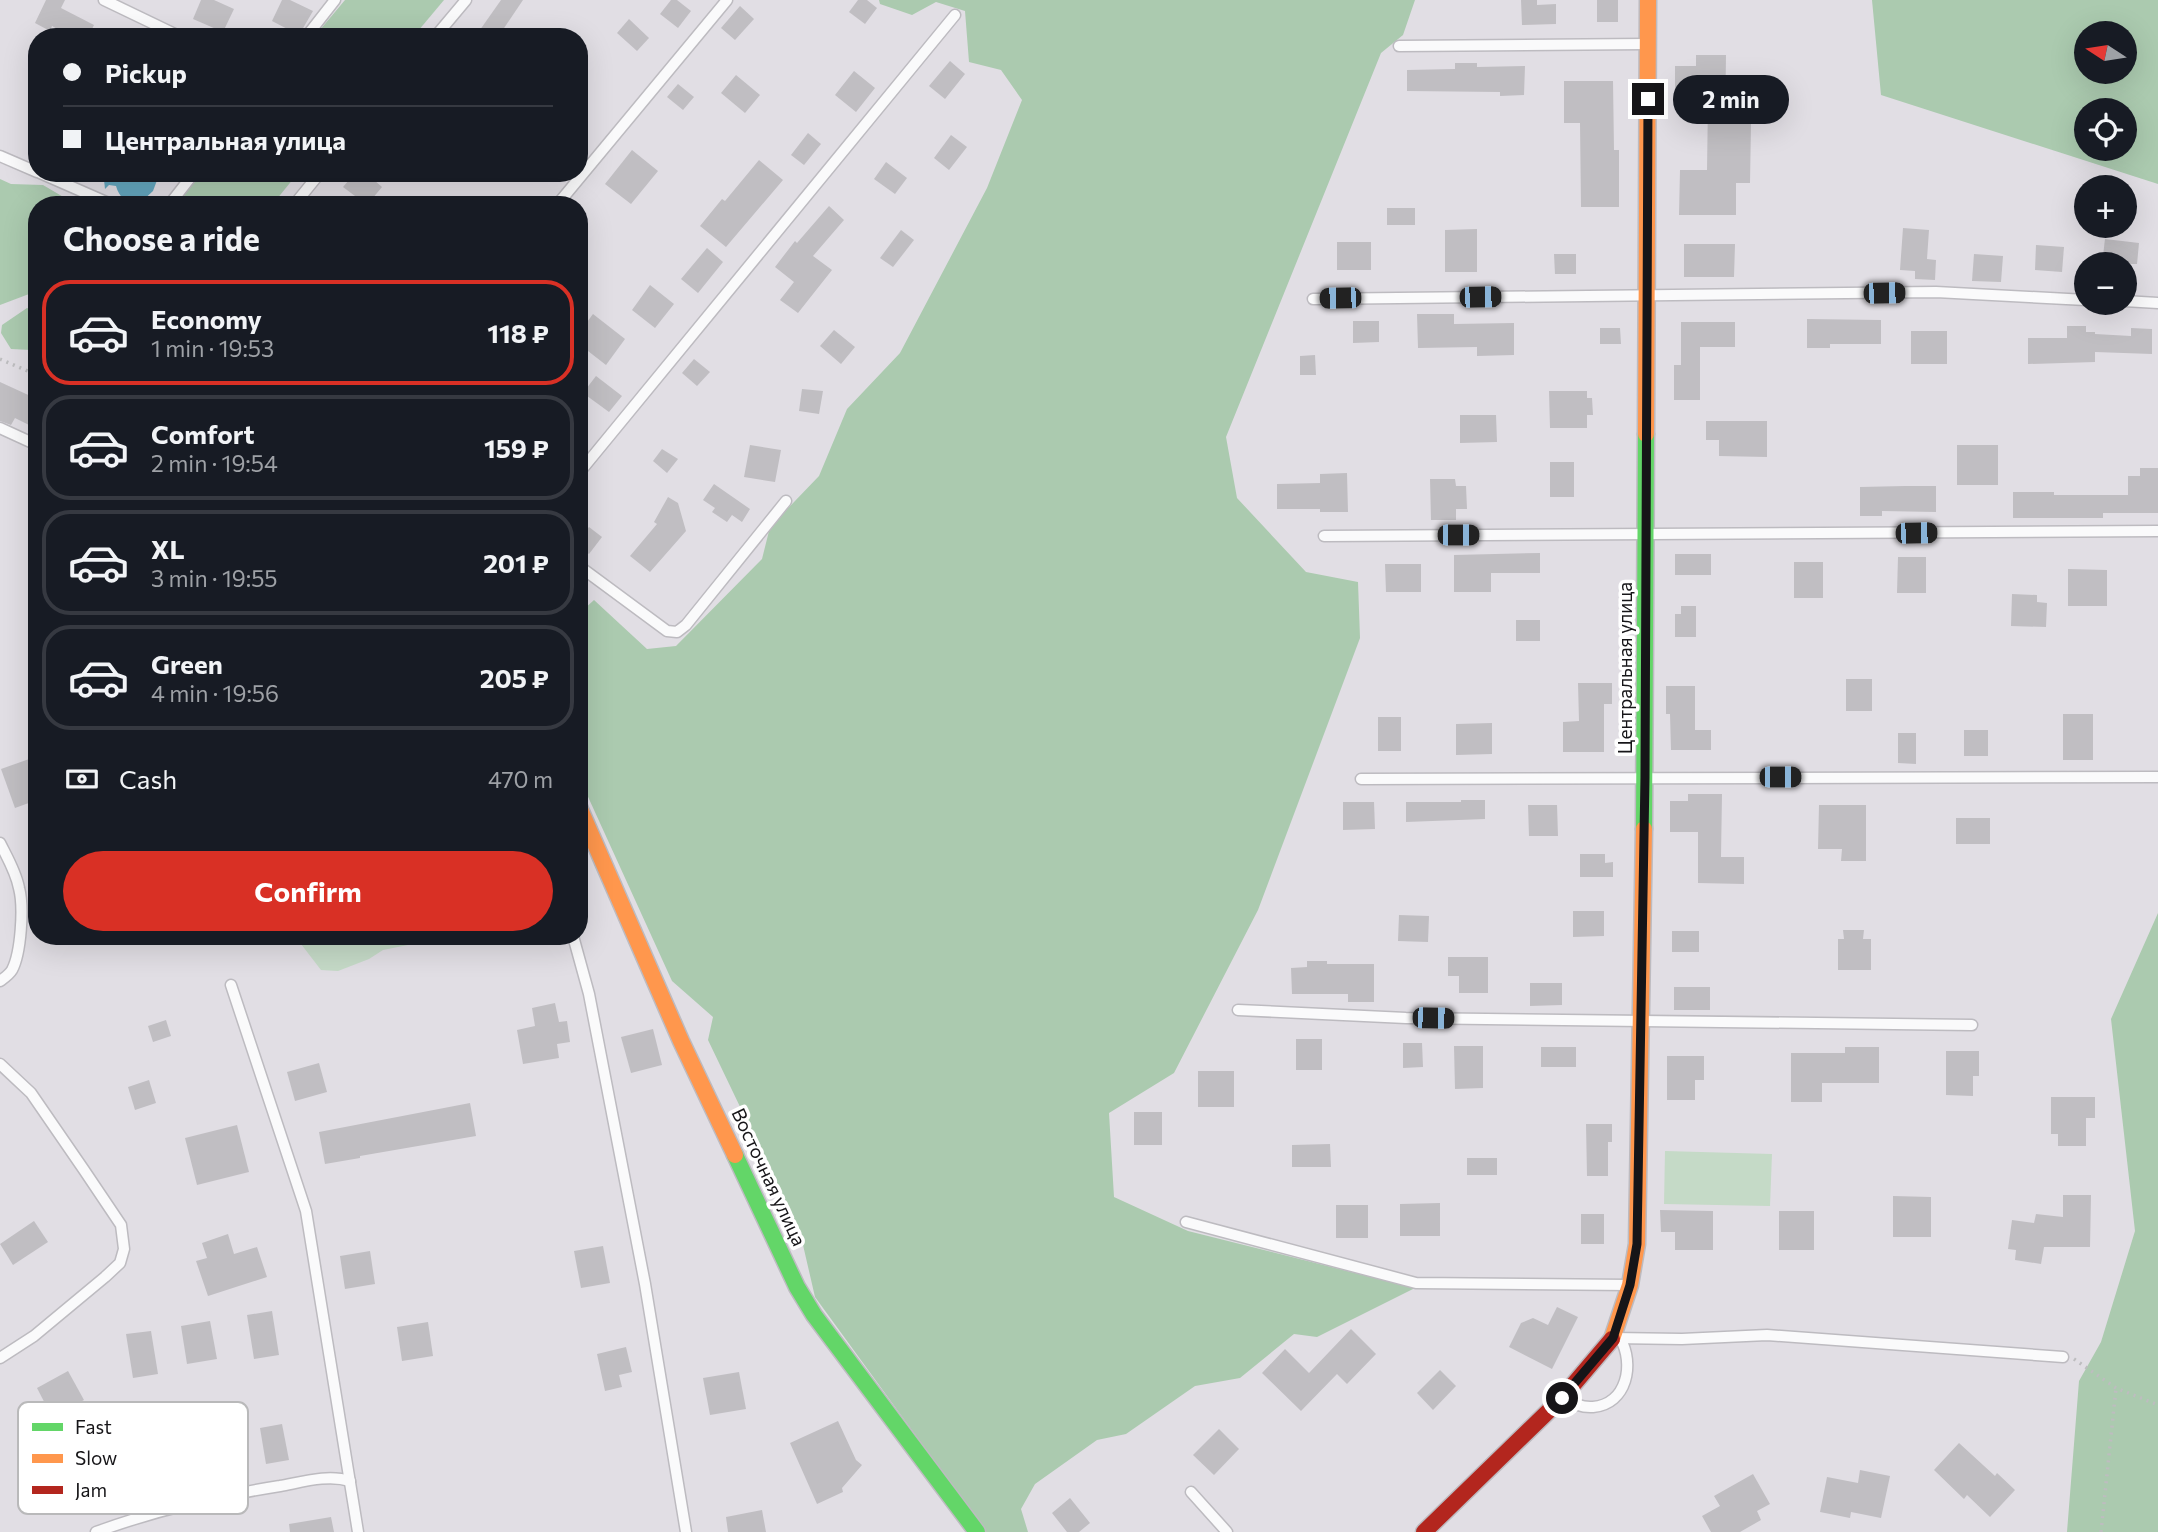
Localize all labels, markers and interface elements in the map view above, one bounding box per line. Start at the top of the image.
north arrow [2074,21,2137,84]
map controls [2074,21,2137,315]
text: Pickup [105,57,187,88]
callout: 2 min [1672,74,1788,124]
route end [1632,83,1664,115]
text: 2 min [1702,85,1760,113]
button: locate [2074,98,2137,161]
text: Центральная улица [105,124,346,155]
button: + [2074,175,2137,238]
text: Choose a ride [63,218,260,258]
button: − [2074,252,2137,315]
car [1863,282,1906,304]
car [1459,286,1502,308]
car [1319,287,1362,309]
icon: car [67,301,130,364]
text: Economy [151,303,262,334]
text: 118 ₽ [487,317,549,348]
text: 1 min · 19:53 [151,334,274,362]
icon: car [67,416,130,479]
text: Comfort [151,418,254,449]
text: 159 ₽ [484,432,549,463]
text: 2 min · 19:54 [151,449,278,477]
car [1895,522,1938,544]
car [1438,525,1480,546]
icon: car [67,531,130,594]
text: XL [151,533,185,564]
text: 201 ₽ [483,547,549,578]
text: 3 min · 19:55 [151,564,278,592]
street label: Центральная улица [1613,582,1636,754]
icon: car [67,646,130,709]
text: Green [151,648,223,679]
text: 205 ₽ [480,662,549,693]
text: 4 min · 19:56 [151,679,279,707]
icon: cash [63,760,101,798]
text: Cash [119,763,177,794]
text: 470 m [488,765,553,793]
car [1760,767,1802,788]
button: Confirm [63,851,553,931]
car [1412,1007,1455,1029]
street label: Восточная улица [727,1104,811,1249]
route start [1546,1382,1578,1414]
legend [18,1402,248,1514]
text: Fast [75,1415,112,1438]
text: Slow [75,1446,117,1469]
text: Jam [75,1478,107,1501]

